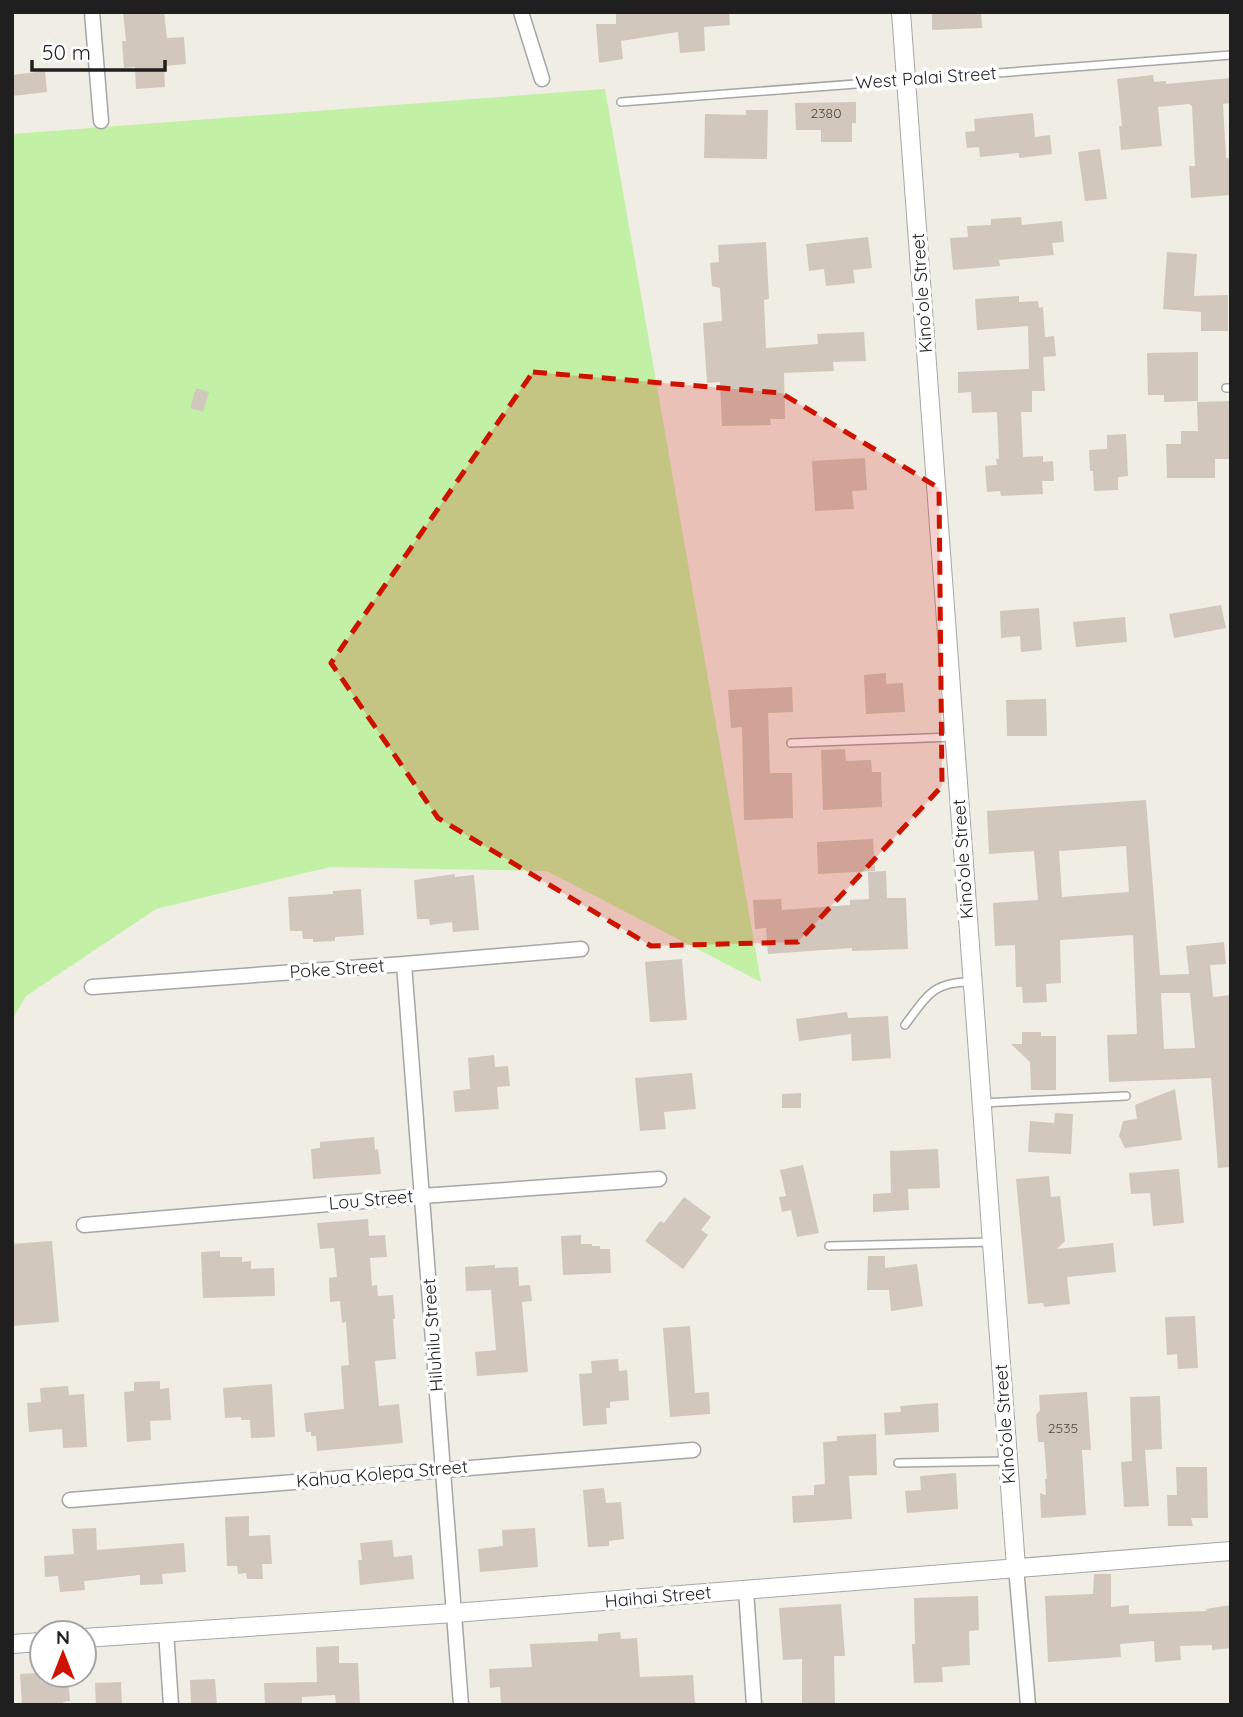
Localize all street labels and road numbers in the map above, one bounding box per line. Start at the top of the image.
street label: West Palai Street [855,61,997,94]
street label: Kinoʻole Street [906,232,937,354]
street label: Kinoʻole Street [947,798,978,920]
street label: Poke Street [289,954,385,983]
street label: Lou Street [328,1184,414,1215]
street label: Hiluhilu Street [417,1278,448,1392]
street label: Kinoʻole Street [989,1363,1020,1485]
street label: Kahua Kolepa Street [295,1455,469,1492]
street label: Haihai Street [604,1580,712,1613]

